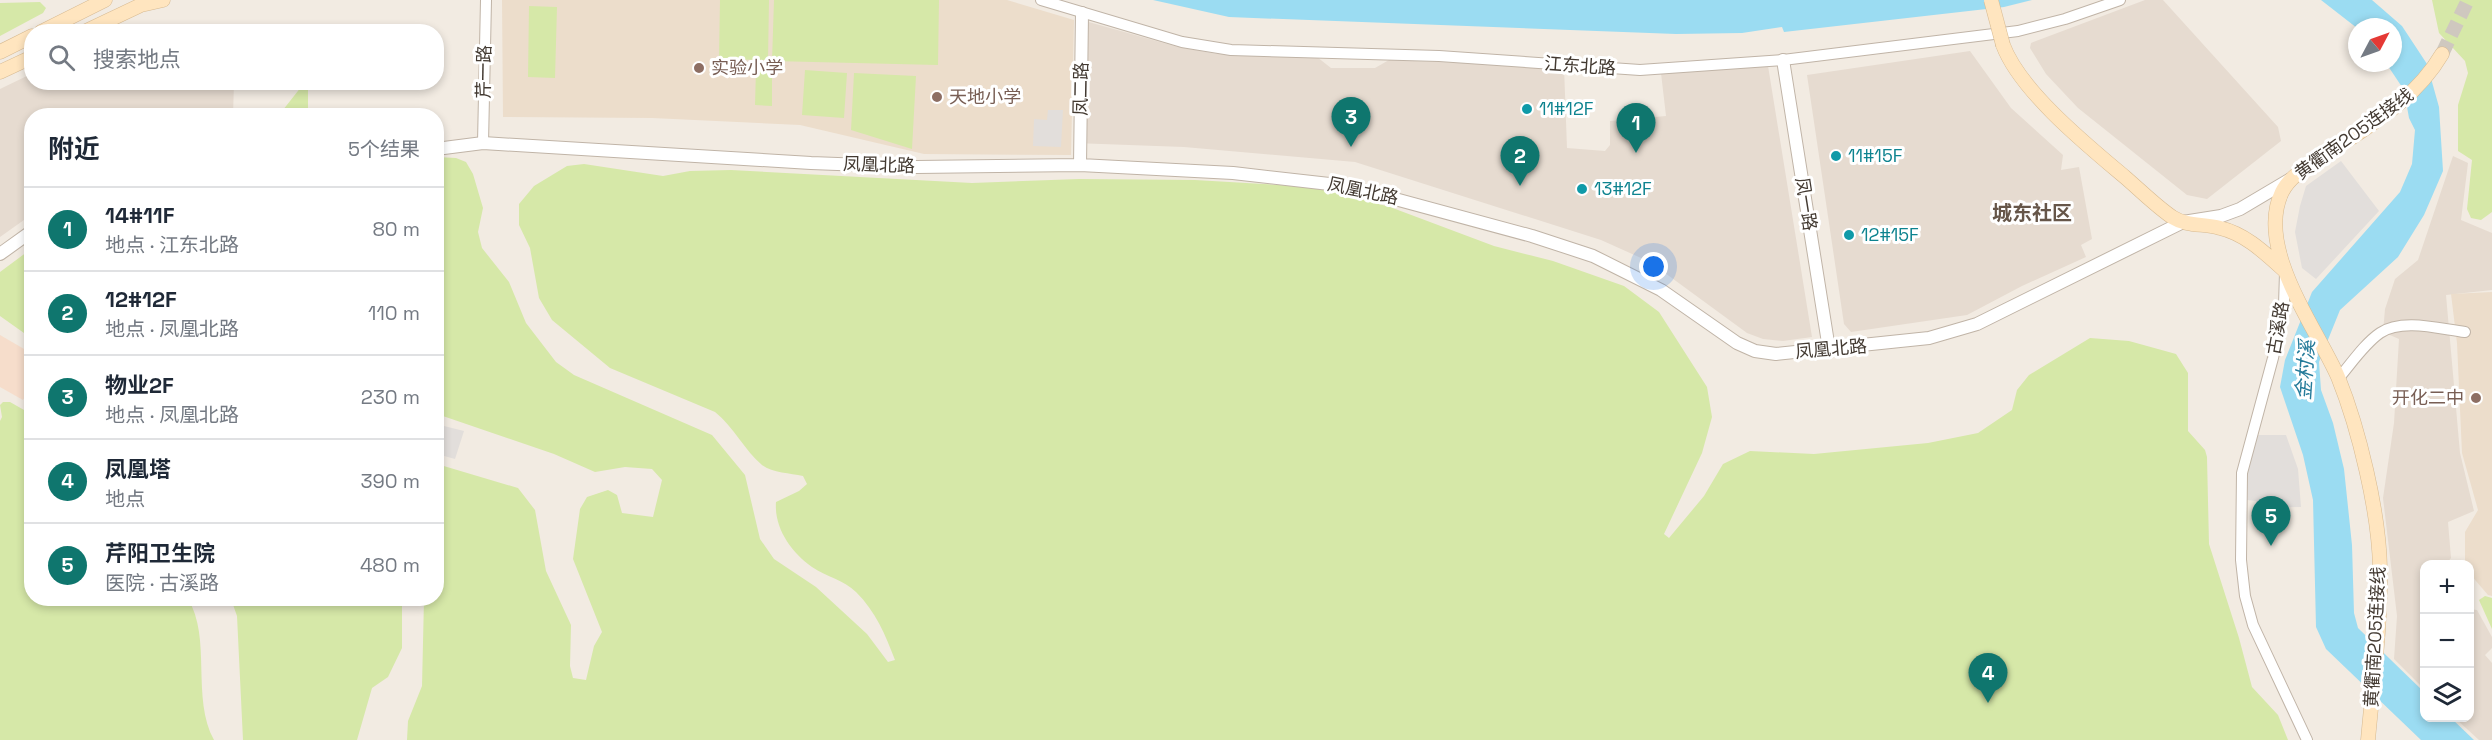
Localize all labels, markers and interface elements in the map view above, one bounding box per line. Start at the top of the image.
north arrow [2348,18,2402,72]
search box [24,24,444,90]
icon: search [45,41,78,74]
text: 搜索地点 [93,45,181,73]
street label: 芹一路 [472,45,495,99]
street label: 江东北路 [1543,52,1617,79]
place label: 实验小学 [711,56,783,79]
marker: 实验小学 [692,61,706,75]
street label: 凤二路 [1069,62,1092,116]
street label: 黄衢南205连接线 [2290,83,2418,184]
place label: 天地小学 [949,85,1021,108]
marker: 天地小学 [930,90,944,104]
place label: 11#12F [1539,97,1594,120]
pin: 3 [1332,98,1370,147]
marker: 11#12F [1520,102,1534,116]
pin: 1 [1616,104,1656,153]
text: 附近 [48,132,100,166]
text: 5个结果 [348,136,420,162]
pin: 2 [1500,136,1540,186]
place label: 11#15F [1848,144,1903,167]
marker: 11#15F [1829,149,1843,163]
street label: 凤凰北路 [843,152,915,177]
street label: 凤凰北路 [1325,172,1401,209]
street label: 凤一路 [1791,175,1822,232]
place label: 13#12F [1594,177,1652,200]
marker: 13#12F [1575,182,1589,196]
district label: 城东社区 [1992,200,2072,226]
text: 14#11F [105,201,175,229]
text: 1 [63,216,72,242]
text: 80 m [372,216,420,242]
place label: 12#15F [1861,223,1919,246]
marker: 12#15F [1842,228,1856,242]
text: 地点 · 江东北路 [105,232,239,258]
your location [1639,252,1668,281]
text: 12#12F [105,285,177,313]
street label: 古溪路 [2261,299,2294,356]
text: 2 [62,300,73,326]
text: 110 m [368,300,420,326]
text: 地点 · 凤凰北路 [105,316,239,342]
street label: 凤凰北路 [1794,334,1868,363]
water label: 金村溪 [2290,337,2320,401]
text: 物业2F [105,371,174,399]
text: 3 [61,384,74,410]
text: 230 m [361,384,420,410]
place label: 开化二中 [2392,386,2464,409]
marker: 开化二中 [2469,391,2483,405]
text: 地点 · 凤凰北路 [105,402,239,428]
text: 凤凰塔 [105,455,171,483]
text: 4 [61,468,74,494]
text: 390 m [361,468,420,494]
text: 地点 [105,486,145,512]
pin: 5 [2252,496,2290,546]
text: 芹阳卫生院 [105,539,215,567]
text: 5 [62,552,74,578]
text: 480 m [360,552,420,578]
map controls [2420,560,2474,722]
button: + [2420,560,2474,614]
street label: 黄衢南205连接线 [2359,566,2390,708]
text: 医院 · 古溪路 [105,570,219,596]
button: − [2420,614,2474,668]
pin: 4 [1968,654,2008,703]
button: layers [2420,668,2474,722]

